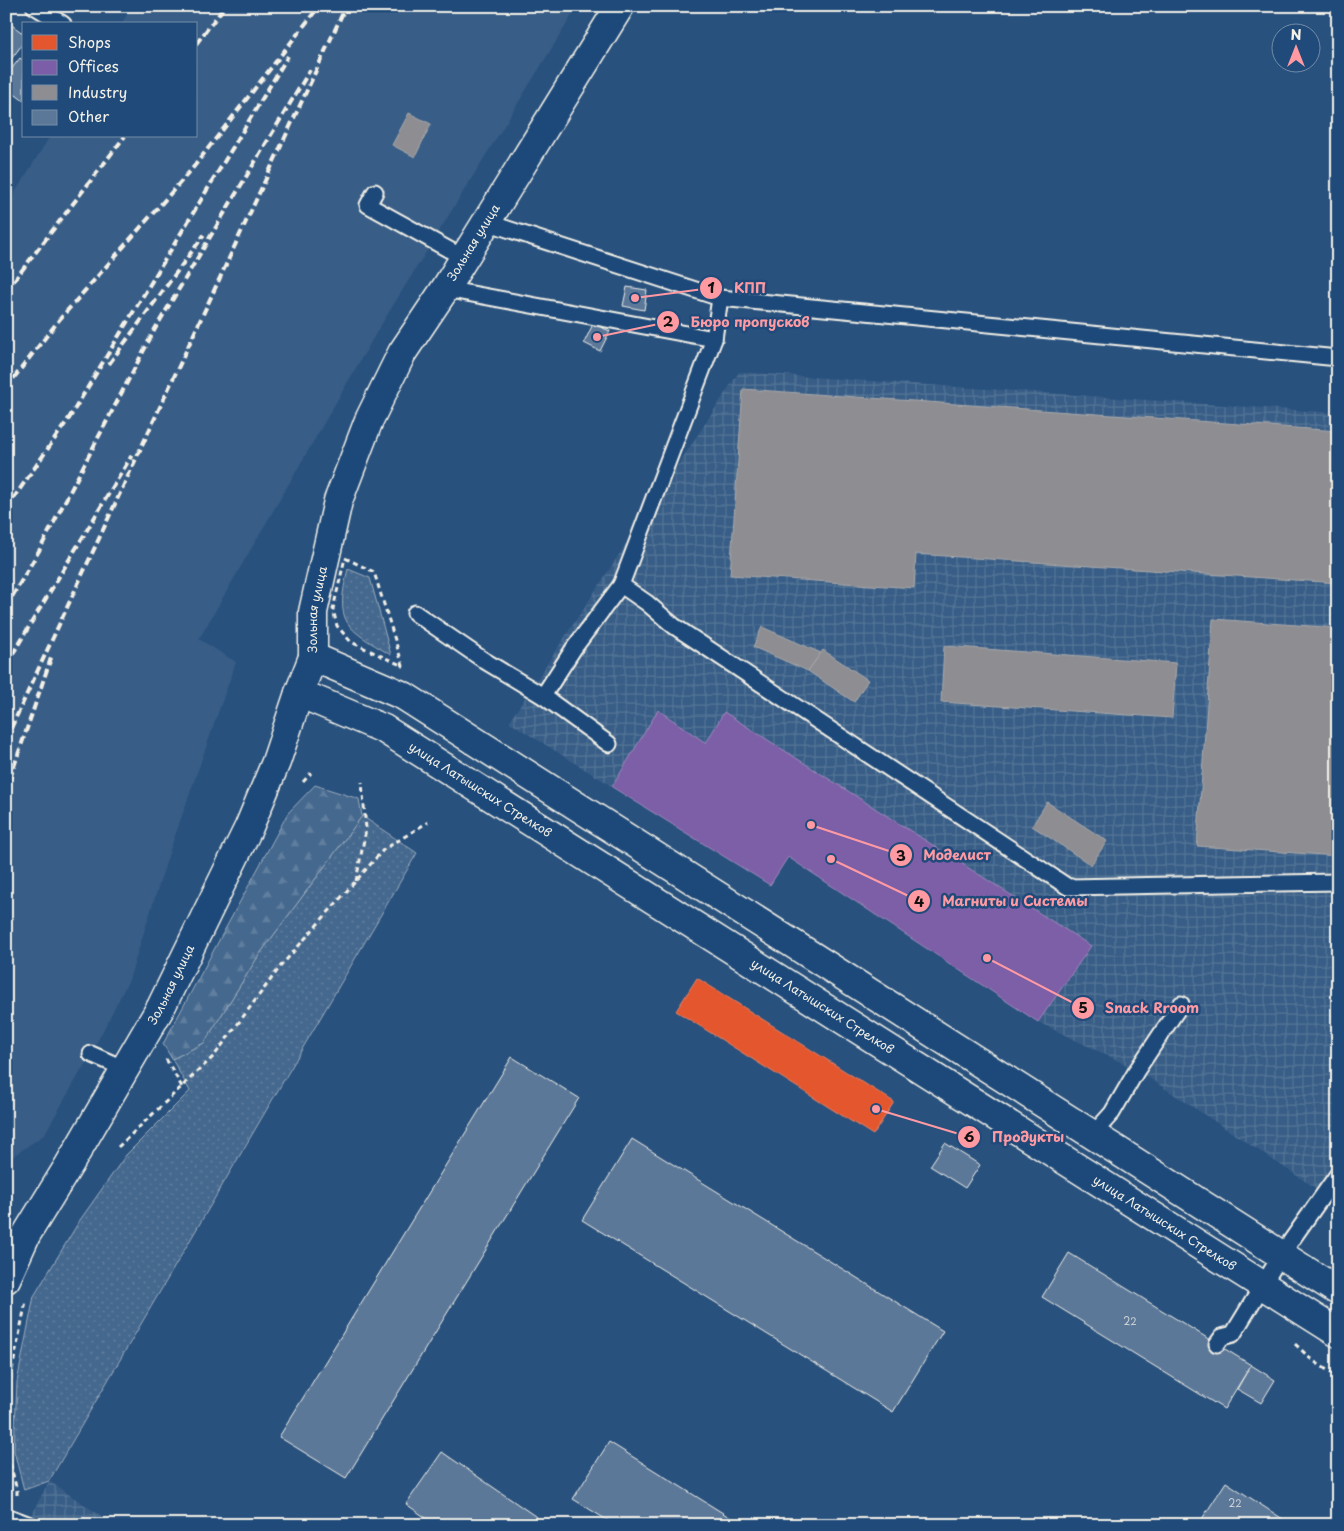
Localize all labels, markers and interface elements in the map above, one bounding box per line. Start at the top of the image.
legend [22,22,198,138]
north arrow [1272,22,1322,72]
text: N [1290,24,1302,45]
text: Shops [68,30,111,53]
text: Offices [68,54,119,77]
text: Industry [68,80,127,103]
text: Other [68,104,109,127]
street label: Зольная улица [442,200,504,284]
callout: КПП [699,273,776,302]
text: 1 [707,275,715,298]
text: КПП [734,277,766,298]
callout: Бюро пропусков [655,307,820,336]
text: 2 [663,309,674,332]
text: Бюро пропусков [690,311,810,332]
street label: Зольная улица [303,564,331,653]
street label: улица Латышских Стрелков [406,737,556,841]
callout: Моделист [888,841,1001,870]
text: 3 [896,843,906,866]
text: Моделист [923,844,992,865]
callout: Магниты и Системы [906,887,1098,916]
text: 4 [914,889,924,912]
text: Магниты и Системы [942,890,1088,911]
street label: Зольная улица [143,941,198,1027]
street label: улица Латышских Стрелков [748,954,898,1058]
callout: Snack Rroom [1070,993,1210,1022]
text: 5 [1078,995,1088,1018]
text: Snack Rroom [1105,997,1199,1018]
callout: Продукты [957,1123,1074,1152]
text: 6 [964,1124,975,1147]
text: Продукты [992,1126,1064,1147]
street label: улица Латышских Стрелков [1090,1170,1240,1274]
house number: 22 [1123,1313,1137,1328]
house number: 22 [1228,1495,1242,1510]

